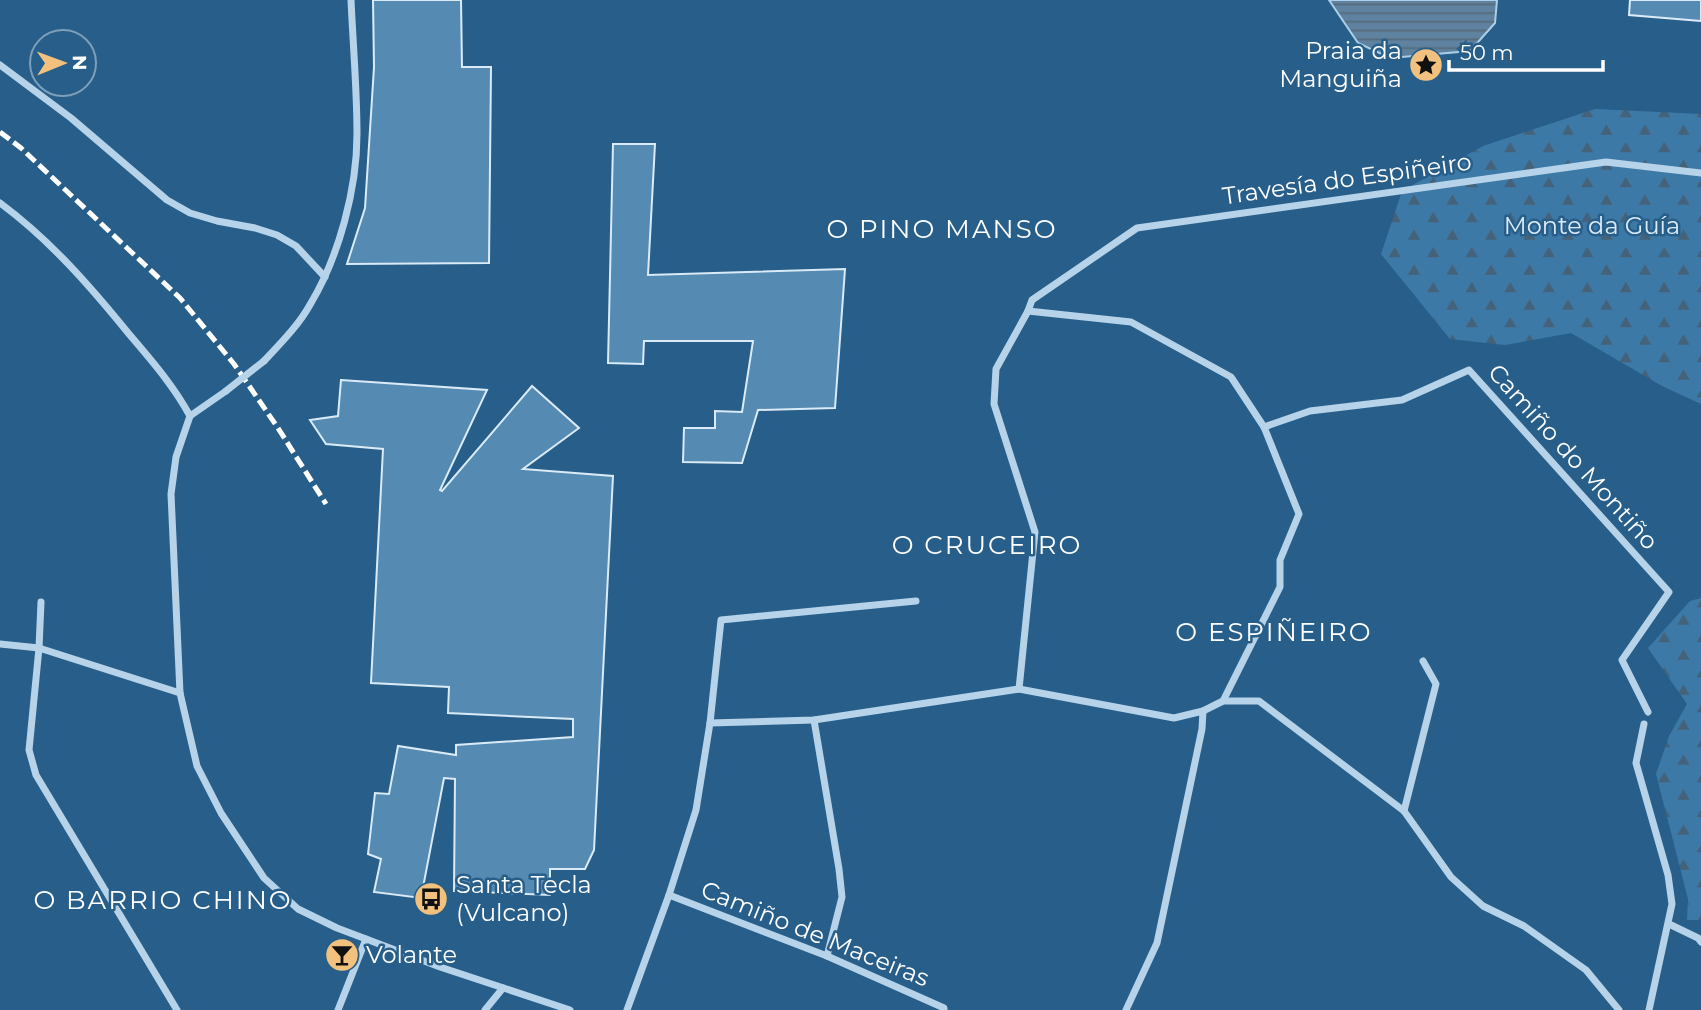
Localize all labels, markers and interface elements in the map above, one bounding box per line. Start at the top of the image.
north arrow [28,28,98,98]
scale bar [1449,28,1603,72]
place label: Praia da Manguiña [1279,36,1402,93]
text: 50 m [1460,40,1514,65]
place icon: Praia da Manguiña [1407,46,1445,84]
text: N [68,55,91,71]
street label: Travesía do Espiñeiro [1221,147,1473,210]
park label: Monte da Guía [1504,211,1680,240]
district label: O PINO MANSO [826,213,1058,245]
street label: Camiño do Montiño [1482,358,1664,555]
district label: O CRUCEIRO [892,529,1082,561]
district label: O ESPIÑEIRO [1175,616,1373,648]
place label: Santa Tecla (Vulcano) [456,870,592,927]
street label: Camiño de Maceiras [697,875,933,993]
bus stop icon: Santa Tecla (Vulcano) [412,880,450,918]
district label: O BARRIO CHINO [33,884,293,916]
bar icon: Volante [323,936,361,974]
place label: Volante [366,940,457,969]

